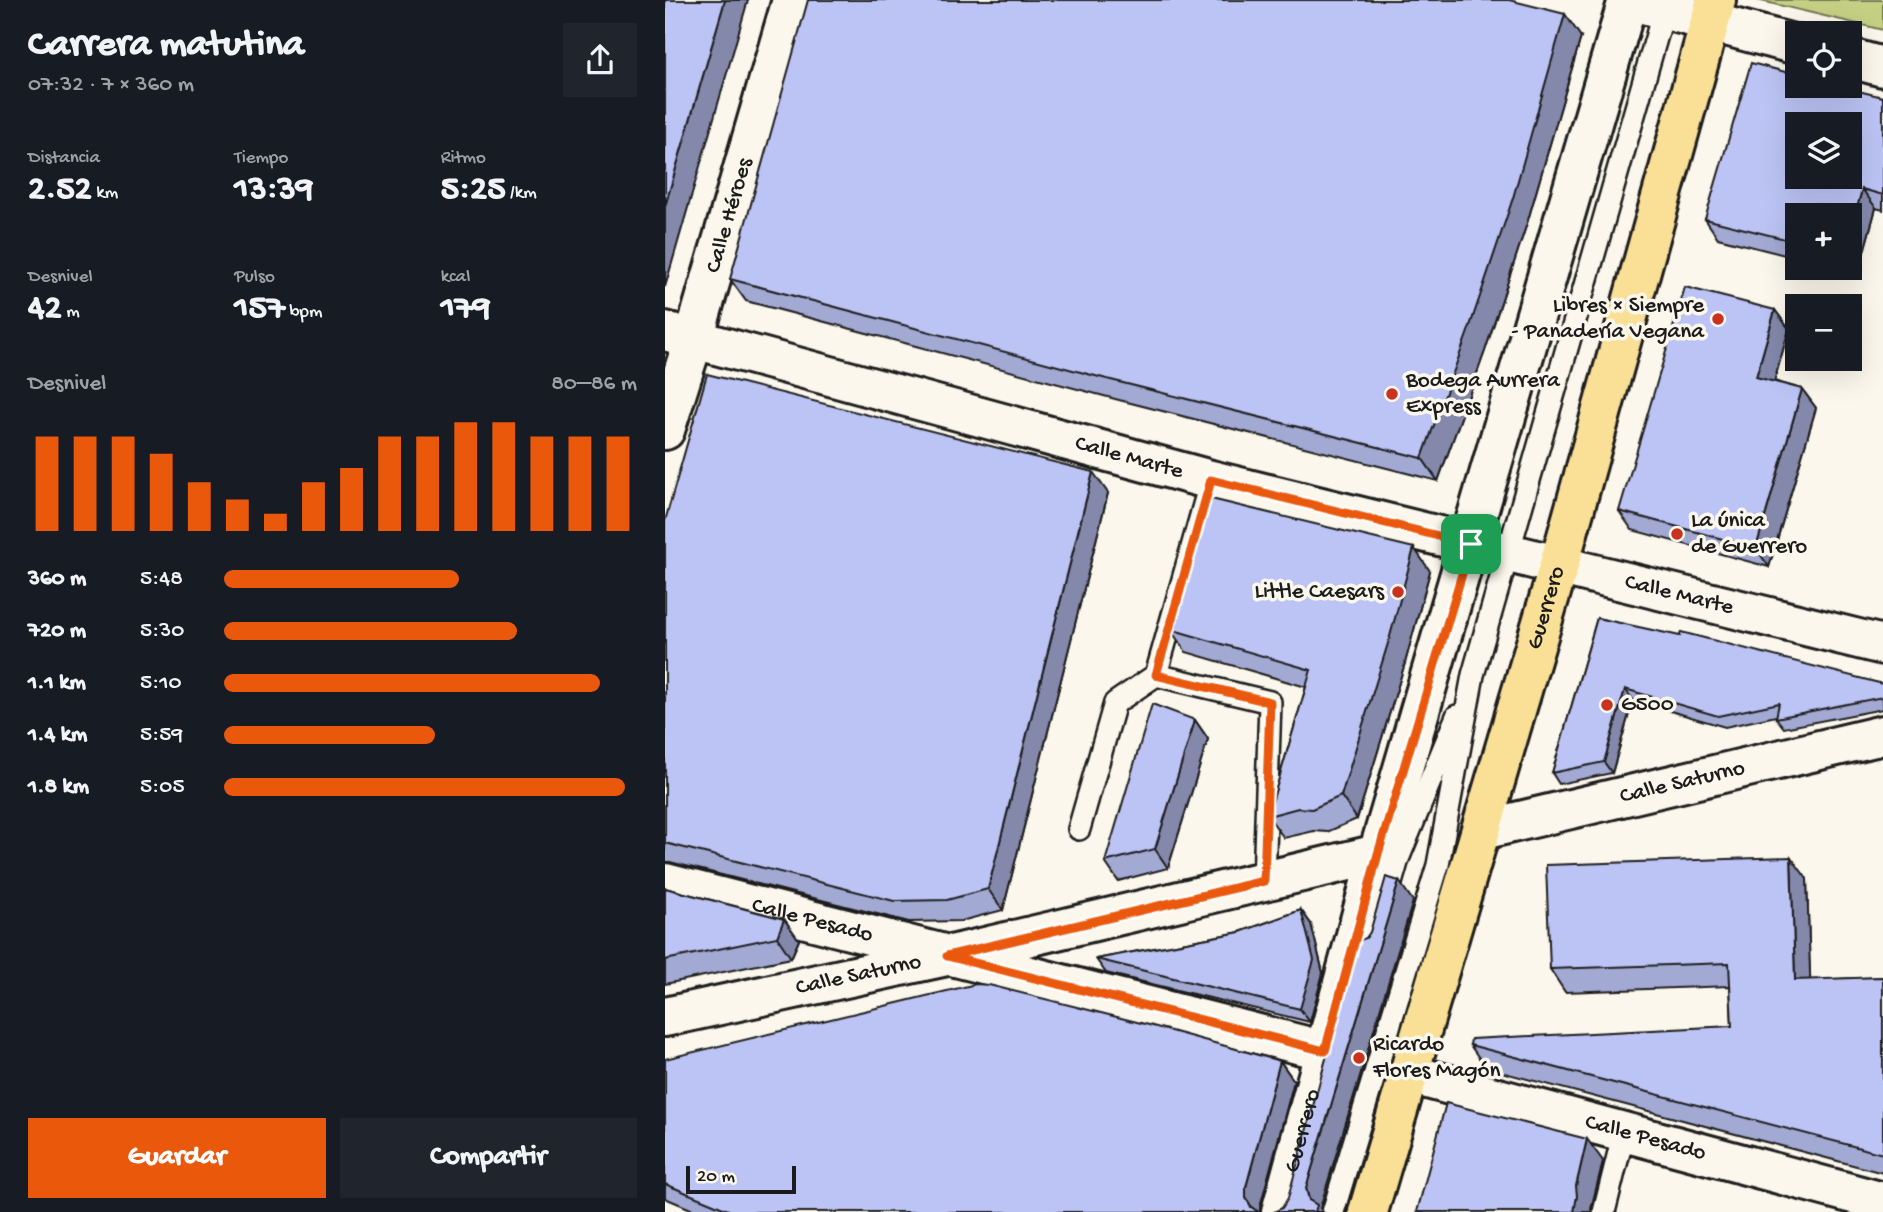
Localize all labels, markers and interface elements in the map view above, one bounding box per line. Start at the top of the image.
map controls [1785,21,1862,371]
button: locate [1785,21,1862,98]
button: share [563,23,637,97]
text: Carrera matutina [28,24,304,68]
text: 07:32 · 7 × 360 m [28,72,194,99]
button: layers [1785,112,1862,189]
text: Distancia [28,147,100,170]
text: Tiempo [234,147,288,170]
text: Ritmo [441,147,486,170]
street label: Calle Héroes [700,154,759,276]
text: 2.52 [28,170,92,211]
text: 13:39 [234,170,313,211]
text: 5:25 [441,170,506,211]
text: km [92,182,118,205]
text: /km [506,182,537,205]
button: + [1785,203,1862,280]
text: Desnivel [28,266,93,289]
text: Pulso [234,266,275,289]
text: kcal [441,266,470,289]
text: 42 [28,289,62,330]
text: 157 [234,289,285,330]
text: 179 [441,289,491,330]
place label: Libres × Siempre - Panadería Vegana [1511,293,1705,346]
button: − [1785,294,1862,371]
text: m [62,301,80,324]
text: bpm [285,301,322,324]
marker: Libres × Siempre - Panadería Vegana [1710,311,1726,327]
place label: Bodega Aurrera Express [1405,368,1561,421]
text: Desnivel [28,371,106,398]
text: 80–86 m [551,371,637,398]
marker: Bodega Aurrera Express [1384,386,1400,402]
street label: Calle Marte [1072,430,1187,486]
place label: La única de Guerrero [1691,508,1807,561]
pin [1441,514,1501,574]
icon: arrive [1452,525,1490,563]
marker: La única de Guerrero [1669,526,1685,542]
street label: Guerrero [1521,563,1571,653]
text: 360 m [28,566,86,593]
text: 5:48 [140,566,183,593]
street label: Calle Marte [1622,569,1737,622]
place label: Little Caesars [1254,579,1385,606]
marker: Little Caesars [1390,584,1406,600]
text: 720 m [28,618,86,645]
text: 5:30 [140,618,184,645]
text: 1.1 km [28,670,86,697]
text: 5:10 [140,670,182,697]
place label: G500 [1621,692,1674,719]
marker: G500 [1599,697,1615,713]
text: 1.4 km [28,722,87,749]
text: 5:59 [140,722,183,749]
street label: Calle Saturno [1617,755,1748,810]
text: 1.8 km [28,774,89,801]
text: 5:05 [140,774,184,801]
street label: Calle Pesado [749,892,876,949]
street label: Calle Saturno [793,948,924,1002]
place label: Ricardo Flores Magón [1372,1032,1500,1085]
marker: Ricardo Flores Magón [1351,1050,1367,1066]
street label: Guerrero [1279,1086,1327,1176]
street label: Calle Pesado [1582,1109,1709,1167]
button: Guardar [28,1118,326,1198]
button: Compartir [340,1118,637,1198]
scale bar [686,1163,796,1195]
text: 20 m [697,1166,735,1189]

